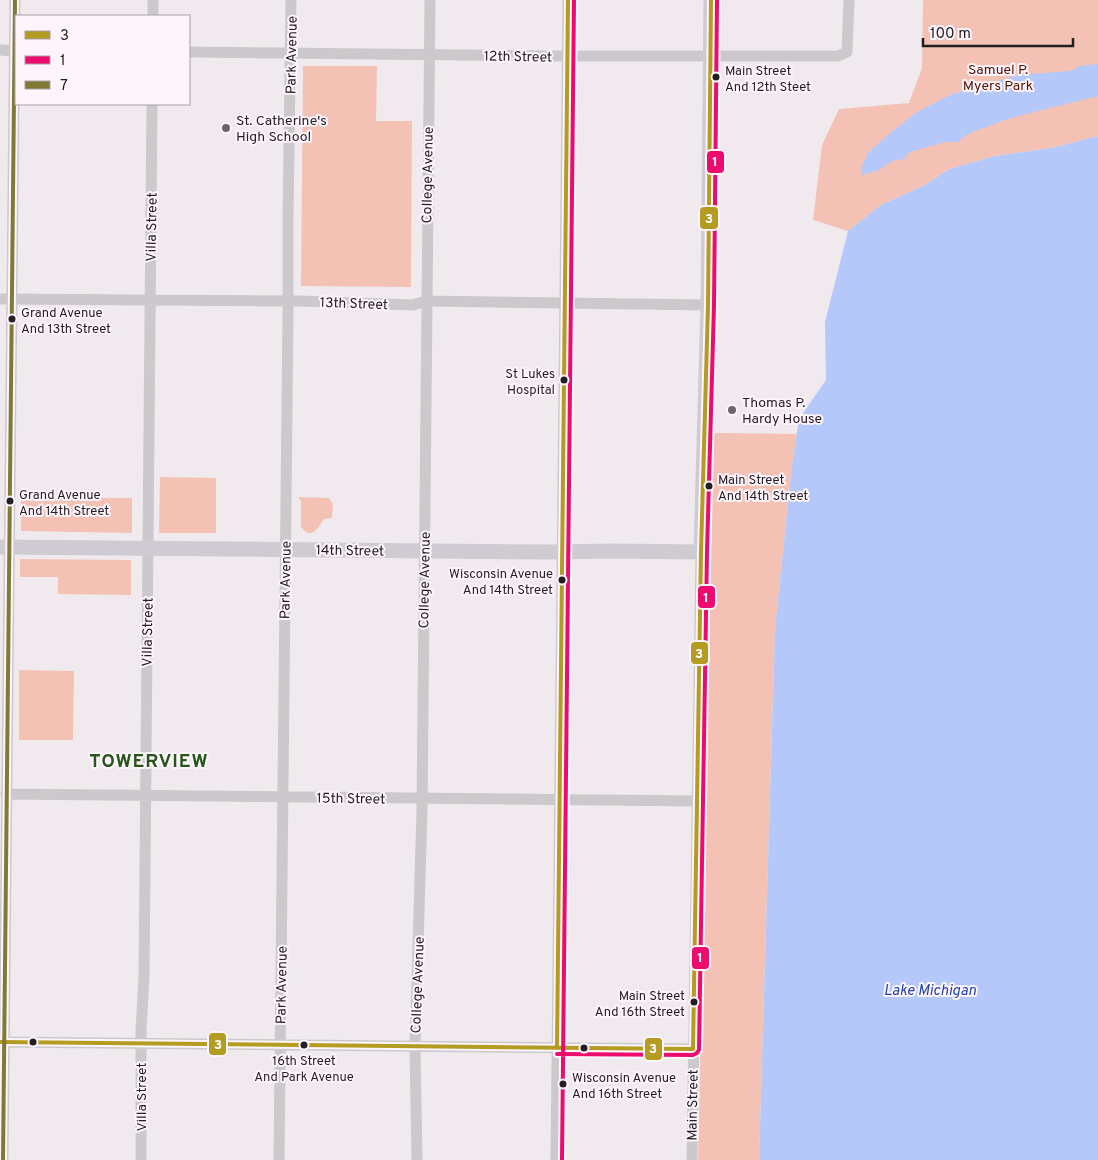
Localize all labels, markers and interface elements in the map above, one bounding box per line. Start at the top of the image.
legend [15,15,190,105]
scale bar [923,15,1073,47]
street label: Park Avenue [283,16,302,94]
text: 100 m [930,25,971,44]
text: 3 [60,27,69,46]
street label: 12th Street [484,48,552,67]
text: 1 [60,52,66,71]
park label: Samuel P. Myers Park [963,62,1033,95]
place label: Main Street And 12th Steet [725,64,811,96]
marker: Main Street And 12th Steet [711,72,721,82]
text: 7 [60,77,68,96]
place label: St. Catherine's High School [236,113,327,146]
marker: St. Catherine's High School [220,122,232,134]
street label: College Avenue [419,126,438,224]
line badge: 1 [706,150,725,174]
text: 1 [712,154,718,171]
street label: Villa Street [143,192,162,262]
line badge: 3 [699,206,719,230]
text: 3 [705,211,713,228]
street label: 13th Street [320,295,388,314]
place label: Grand Avenue And 13th Street [21,306,111,338]
marker: Grand Avenue And 13th Street [7,314,17,324]
place label: St Lukes Hospital [505,367,555,399]
marker: St Lukes Hospital [559,375,569,385]
place label: Thomas P. Hardy House [742,395,822,428]
marker: Thomas P. Hardy House [726,404,738,416]
place label: Main Street And 14th Street [718,473,808,505]
marker: Main Street And 14th Street [704,481,714,491]
place label: Grand Avenue And 14th Street [19,488,109,520]
marker: Grand Avenue And 14th Street [5,496,15,506]
street label: College Avenue [416,531,435,629]
street label: Park Avenue [277,541,296,619]
street label: 14th Street [316,542,384,561]
place label: Wisconsin Avenue And 14th Street [449,567,553,599]
marker: Wisconsin Avenue And 14th Street [557,575,567,585]
line badge: 1 [697,585,716,609]
text: 1 [703,590,709,607]
street label: Villa Street [139,597,158,667]
line badge: 3 [690,641,709,665]
text: 3 [695,646,703,663]
district label: TOWERVIEW [89,750,209,774]
street label: 15th Street [317,790,385,809]
street label: College Avenue [408,936,429,1034]
street label: Park Avenue [273,946,292,1024]
line badge: 1 [691,946,710,970]
text: 1 [697,950,703,967]
water label: Lake Michigan [884,982,976,1001]
place label: Main Street And 16th Street [595,989,685,1021]
marker: Main Street And 16th Street [689,997,699,1007]
line badge: 3 [208,1032,227,1056]
unlabelled marker [28,1037,38,1047]
text: 3 [214,1037,222,1054]
line badge: 3 [644,1037,663,1061]
marker: 16th Street And Park Avenue [299,1040,309,1050]
text: 3 [649,1041,657,1058]
unlabelled marker [579,1043,589,1053]
place label: 16th Street And Park Avenue [254,1054,354,1086]
street label: Villa Street [134,1062,151,1132]
street label: Main Street [684,1069,703,1141]
place label: Wisconsin Avenue And 16th Street [572,1071,676,1103]
marker: Wisconsin Avenue And 16th Street [558,1079,568,1089]

